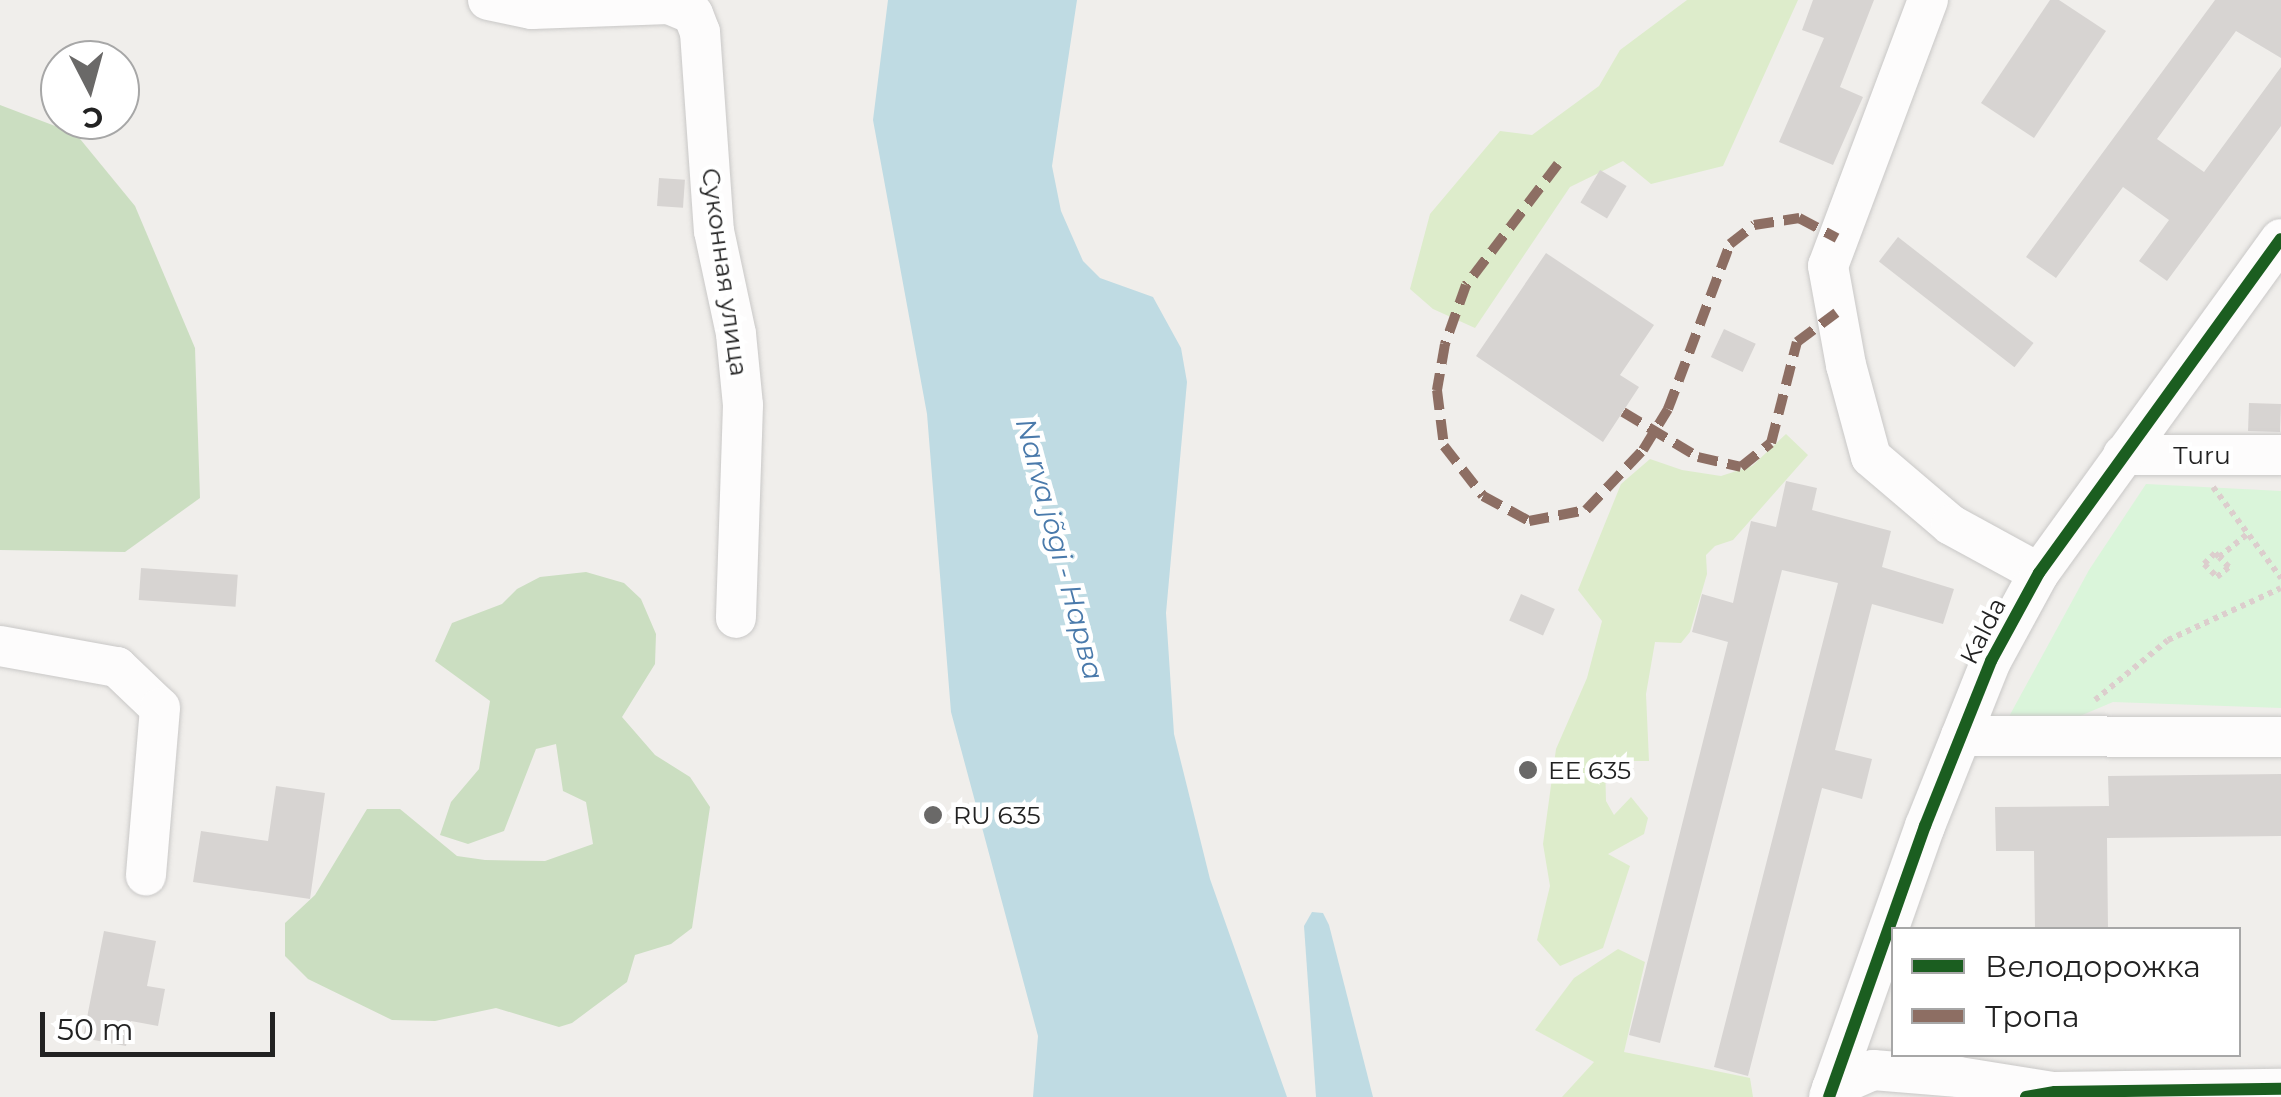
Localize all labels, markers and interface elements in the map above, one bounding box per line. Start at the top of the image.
north arrow [40,40,140,140]
text: С [81,100,105,136]
street label: Суконная улица [696,166,754,378]
water label: Narva jõgi - Нарва [1009,414,1111,684]
street label: Turu [2173,440,2231,470]
street label: Kalda [1954,593,2012,669]
place label: EE 635 [1548,755,1631,785]
marker: EE 635 [1517,759,1539,781]
place label: RU 635 [953,800,1041,830]
marker: RU 635 [922,804,944,826]
legend [1891,927,2241,1057]
text: Велодорожка [1985,948,2201,985]
scale bar [45,992,280,1054]
text: Тропа [1985,998,2080,1035]
text: 50 m [57,1011,134,1048]

